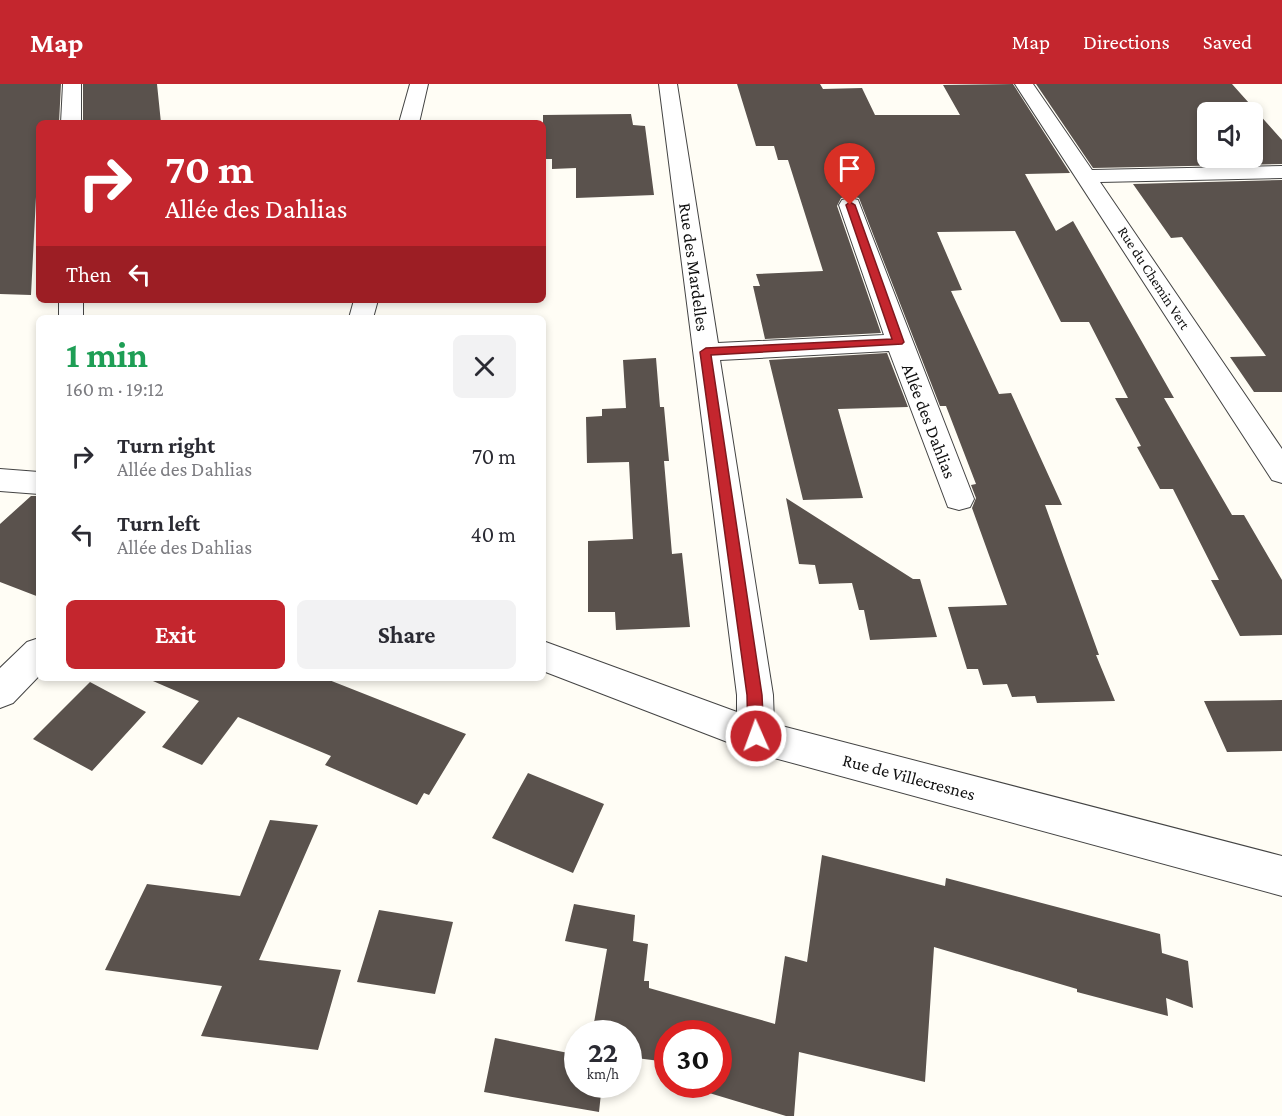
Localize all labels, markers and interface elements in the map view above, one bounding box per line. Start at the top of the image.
text: Map [30,27,83,58]
text: Map [1012,30,1050,54]
text: Directions [1083,30,1170,54]
text: Saved [1203,30,1252,54]
map controls [1197,102,1263,168]
button: sound [1197,102,1263,168]
pin [824,143,875,205]
icon: right [66,144,144,222]
text: 70 m [165,145,254,192]
icon: arrive [833,152,866,185]
text: Allée des Dahlias [165,194,347,224]
street label: Rue des Mardelles [675,201,713,333]
street label: Rue du Chemin Vert [1115,224,1194,333]
icon: left [123,258,156,291]
text: Then [66,262,111,287]
text: 1 min [66,335,148,375]
button: close [453,335,516,398]
street label: Allée des Dahlias [898,361,960,481]
text: 160 m · 19:12 [66,378,164,400]
text: Turn right [117,433,215,458]
icon: right [66,440,99,473]
text: 70 m [472,444,516,469]
text: Allée des Dahlias [117,458,252,480]
text: Turn left [117,511,200,536]
icon: left [66,518,99,551]
text: 40 m [471,522,516,547]
text: Allée des Dahlias [117,536,252,558]
button: Exit [66,600,285,669]
button: Share [297,600,516,669]
position arrow [724,704,788,768]
street label: Rue de Villecresnes [840,750,978,804]
speed limit sign: 30 [654,1020,732,1098]
text: 22 [588,1035,618,1068]
text: km/h [587,1066,619,1082]

